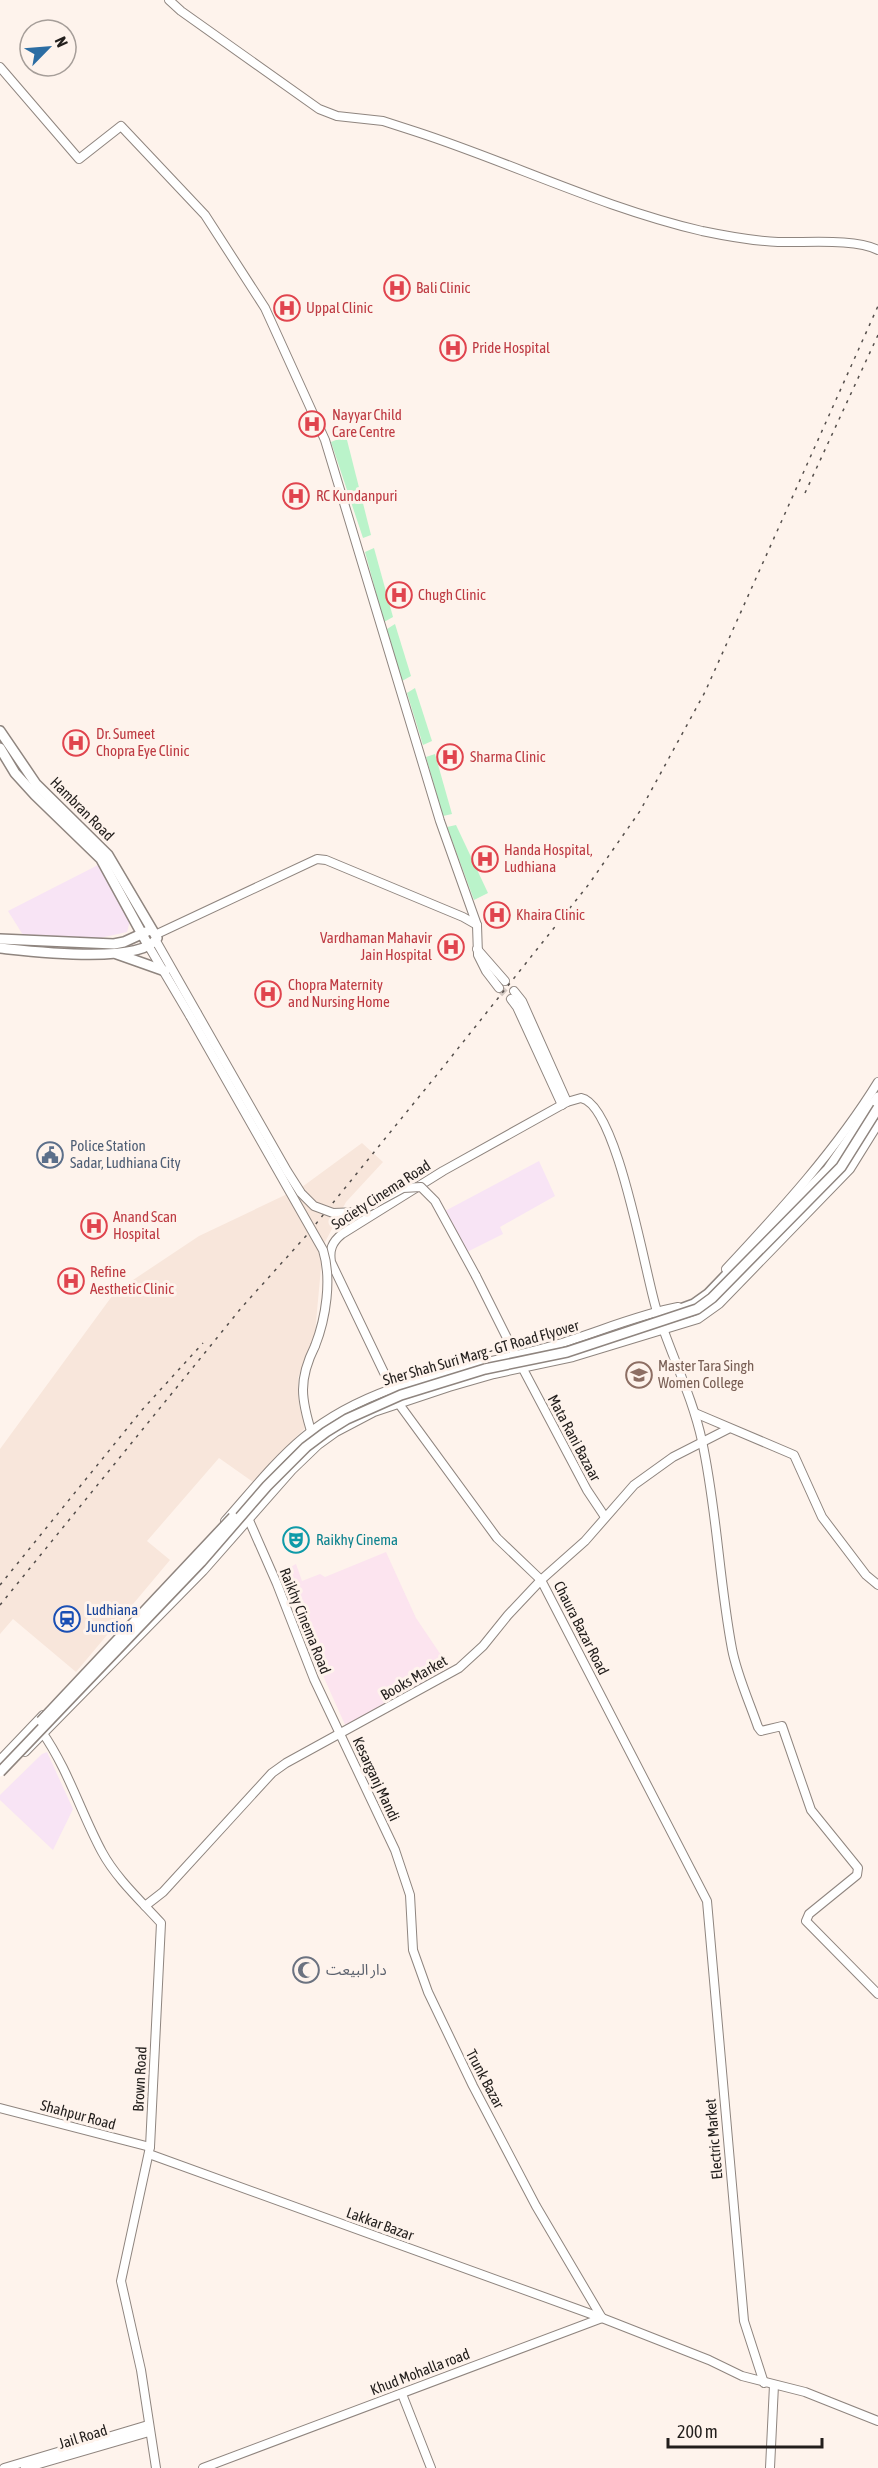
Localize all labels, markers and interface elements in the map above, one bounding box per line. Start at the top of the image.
north arrow [18,18,78,78]
text: N [51,34,72,50]
hospital icon: Bali Clinic [382,273,412,303]
place label: Bali Clinic [416,279,470,296]
hospital icon: Uppal Clinic [272,293,302,323]
place label: Uppal Clinic [306,299,373,316]
hospital icon: Pride Hospital [438,333,468,363]
place label: Pride Hospital [472,339,550,356]
place label: Nayyar Child Care Centre [332,406,402,440]
hospital icon: Nayyar Child Care Centre [297,409,327,439]
hospital icon: RC Kundanpuri [281,481,311,511]
place label: RC Kundanpuri [316,487,397,504]
hospital icon: Chugh Clinic [384,580,414,610]
place label: Chugh Clinic [418,586,486,603]
place label: Dr. Sumeet Chopra Eye Clinic [96,725,190,759]
hospital icon: Dr. Sumeet Chopra Eye Clinic [61,728,91,758]
hospital icon: Sharma Clinic [435,742,465,772]
place label: Sharma Clinic [470,748,546,765]
street label: Hambran Road [47,773,118,844]
place label: Handa Hospital, Ludhiana [504,841,593,875]
hospital icon: Handa Hospital, Ludhiana [470,844,500,874]
hospital icon: Khaira Clinic [482,900,512,930]
place label: Khaira Clinic [516,906,585,923]
place label: Vardhaman Mahavir Jain Hospital [320,929,433,963]
hospital icon: Vardhaman Mahavir Jain Hospital [436,932,466,962]
place label: Chopra Maternity and Nursing Home [288,976,390,1010]
hospital icon: Chopra Maternity and Nursing Home [253,979,283,1009]
place label: Police Station Sadar, Ludhiana City [70,1137,181,1171]
public building icon: Police Station Sadar, Ludhiana City [35,1140,65,1170]
street label: Society Cinema Road [328,1156,433,1233]
place label: Anand Scan Hospital [113,1208,177,1242]
hospital icon: Anand Scan Hospital [79,1211,109,1241]
place label: Refine Aesthetic Clinic [90,1263,174,1297]
hospital icon: Refine Aesthetic Clinic [56,1266,86,1296]
street label: Sher Shah Suri Marg - GT Road Flyover [381,1316,581,1389]
place label: Master Tara Singh Women College [658,1357,754,1391]
school or university icon: Master Tara Singh Women College [624,1360,654,1390]
street label: Mata Rani Bazaar [545,1392,605,1484]
theatre icon: Raikhy Cinema [281,1525,311,1555]
place label: Raikhy Cinema [316,1531,398,1548]
street label: Raikhy Cinema Road [276,1565,334,1676]
street label: Chaura Bazar Road [550,1578,612,1678]
place label: Ludhiana Junction [86,1601,138,1635]
station icon: Ludhiana Junction [52,1604,82,1634]
street label: Books Market [377,1652,450,1703]
street label: Kesarganj Mandi [350,1734,403,1824]
mosque icon: دار البیعت [291,1955,321,1985]
place label: دار البیعت [326,1961,387,1979]
street label: Brown Road [129,2046,150,2112]
street label: Trunk Bazar [463,2046,508,2112]
street label: Shahpur Road [39,2096,118,2133]
street label: Electric Market [701,2098,726,2180]
street label: Lakkar Bazar [344,2204,417,2244]
street label: Khud Mohalla road [368,2345,472,2398]
scale bar [668,2411,822,2449]
street label: Jail Road [57,2421,109,2452]
text: 200 m [677,2421,718,2442]

